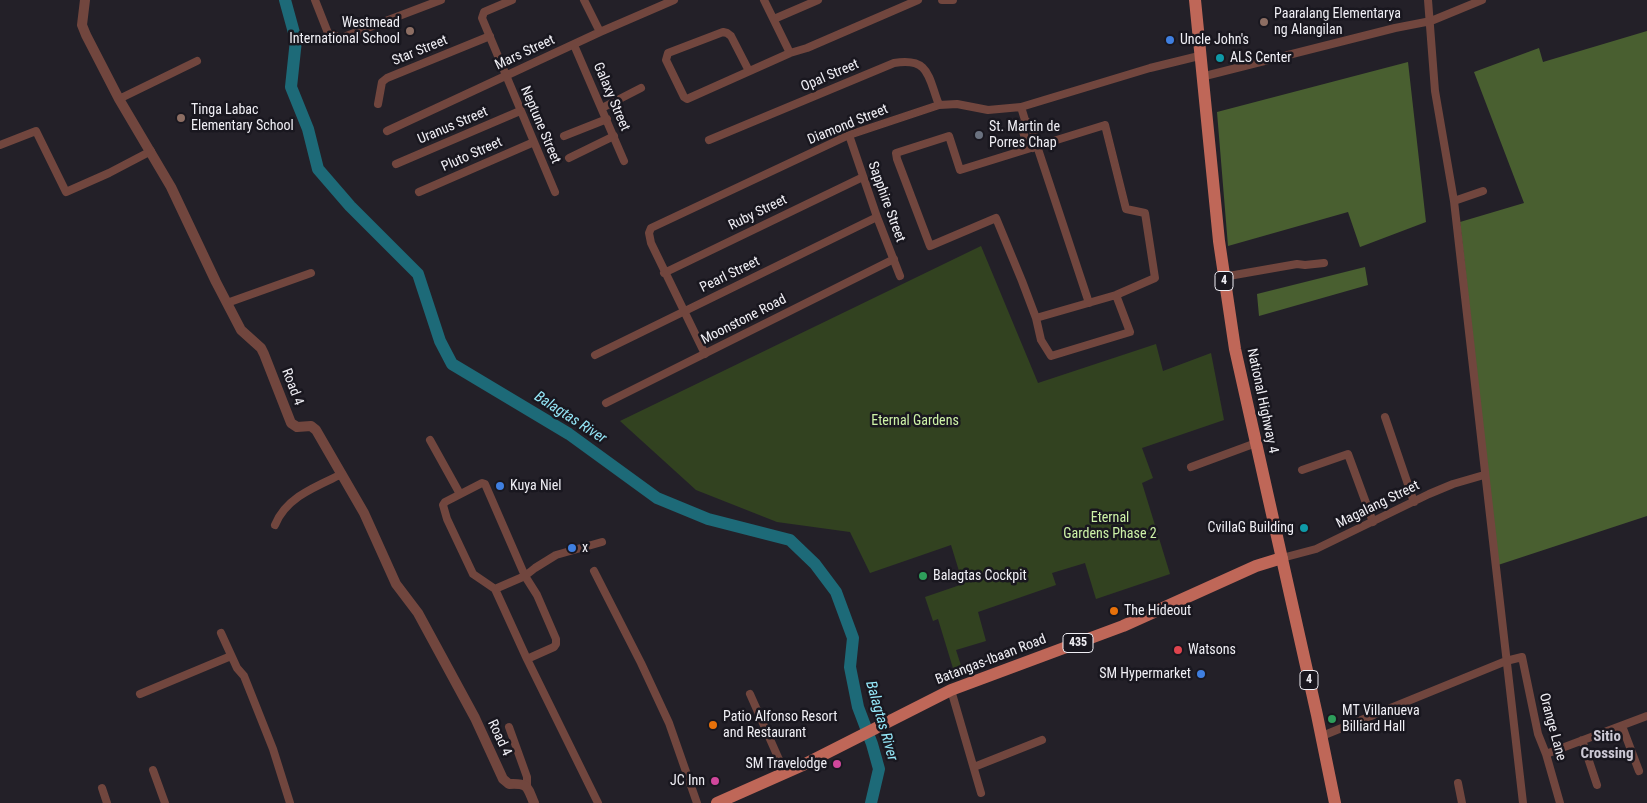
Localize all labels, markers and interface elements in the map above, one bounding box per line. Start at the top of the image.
place label: Paaralang Elementarya ng Alangilan [1274,6,1401,38]
place label: Westmead International School [289,15,400,48]
marker: Paaralang Elementarya ng Alangilan [1258,16,1270,28]
marker: Westmead International School [404,25,416,37]
street label: Star Street [390,32,450,70]
street label: Mars Street [492,32,558,74]
place label: Uncle John's [1180,32,1249,48]
marker: Uncle John's [1164,34,1176,46]
place label: ALS Center [1230,50,1291,66]
marker: ALS Center [1214,52,1226,64]
street label: Opal Street [799,56,861,96]
street label: Galaxy Street [589,60,633,134]
street label: Neptune Street [516,84,564,166]
street label: Diamond Street [805,101,891,149]
place label: Tinga Labac Elementary School [191,102,294,134]
street label: Uranus Street [415,104,491,148]
marker: Tinga Labac Elementary School [175,112,187,124]
place label: St. Martin de Porres Chap [989,119,1060,152]
marker: St. Martin de Porres Chap [973,129,985,141]
street label: Pluto Street [439,134,505,176]
street label: Sapphire Street [864,159,908,245]
street label: Ruby Street [726,192,790,234]
street label: Pearl Street [697,253,763,297]
road number: 4 [1215,272,1233,290]
street label: Moonstone Road [699,291,789,349]
street label: National Highway 4 [1243,347,1281,455]
street label: Road 4 [277,366,307,408]
water label: Balagtas River [531,388,609,448]
park label: Eternal Gardens [871,413,959,429]
place label: Kuya Niel [510,478,562,494]
street label: Magalang Street [1334,478,1422,532]
marker: Kuya Niel [494,480,506,492]
park label: Eternal Gardens Phase 2 [1063,510,1157,542]
place label: CvillaG Building [1208,520,1294,536]
marker: CvillaG Building [1298,522,1310,534]
place label: x [582,540,588,556]
marker: x [566,542,578,554]
place label: Balagtas Cockpit [933,568,1027,584]
marker: Balagtas Cockpit [917,570,929,582]
place label: The Hideout [1124,603,1191,619]
marker: The Hideout [1108,605,1120,617]
street label: Batangas-Ibaan Road [933,631,1049,689]
road number: 435 [1063,634,1093,652]
place label: Watsons [1188,642,1236,658]
marker: Watsons [1172,644,1184,656]
place label: SM Hypermarket [1099,666,1191,682]
marker: SM Hypermarket [1195,668,1207,680]
road number: 4 [1300,670,1318,690]
water label: Balagtas River [861,679,901,763]
street label: Orange Lane [1535,691,1569,763]
place label: MT Villanueva Billiard Hall [1342,703,1420,736]
place label: Patio Alfonso Resort and Restaurant [723,709,837,742]
marker: MT Villanueva Billiard Hall [1326,713,1338,725]
street label: Road 4 [483,717,515,759]
marker: Patio Alfonso Resort and Restaurant [707,719,719,731]
district label: Sitio Crossing [1580,728,1634,763]
place label: SM Travelodge [745,756,827,772]
marker: SM Travelodge [831,758,843,770]
place label: JC Inn [670,773,705,789]
marker: JC Inn [709,775,721,787]

